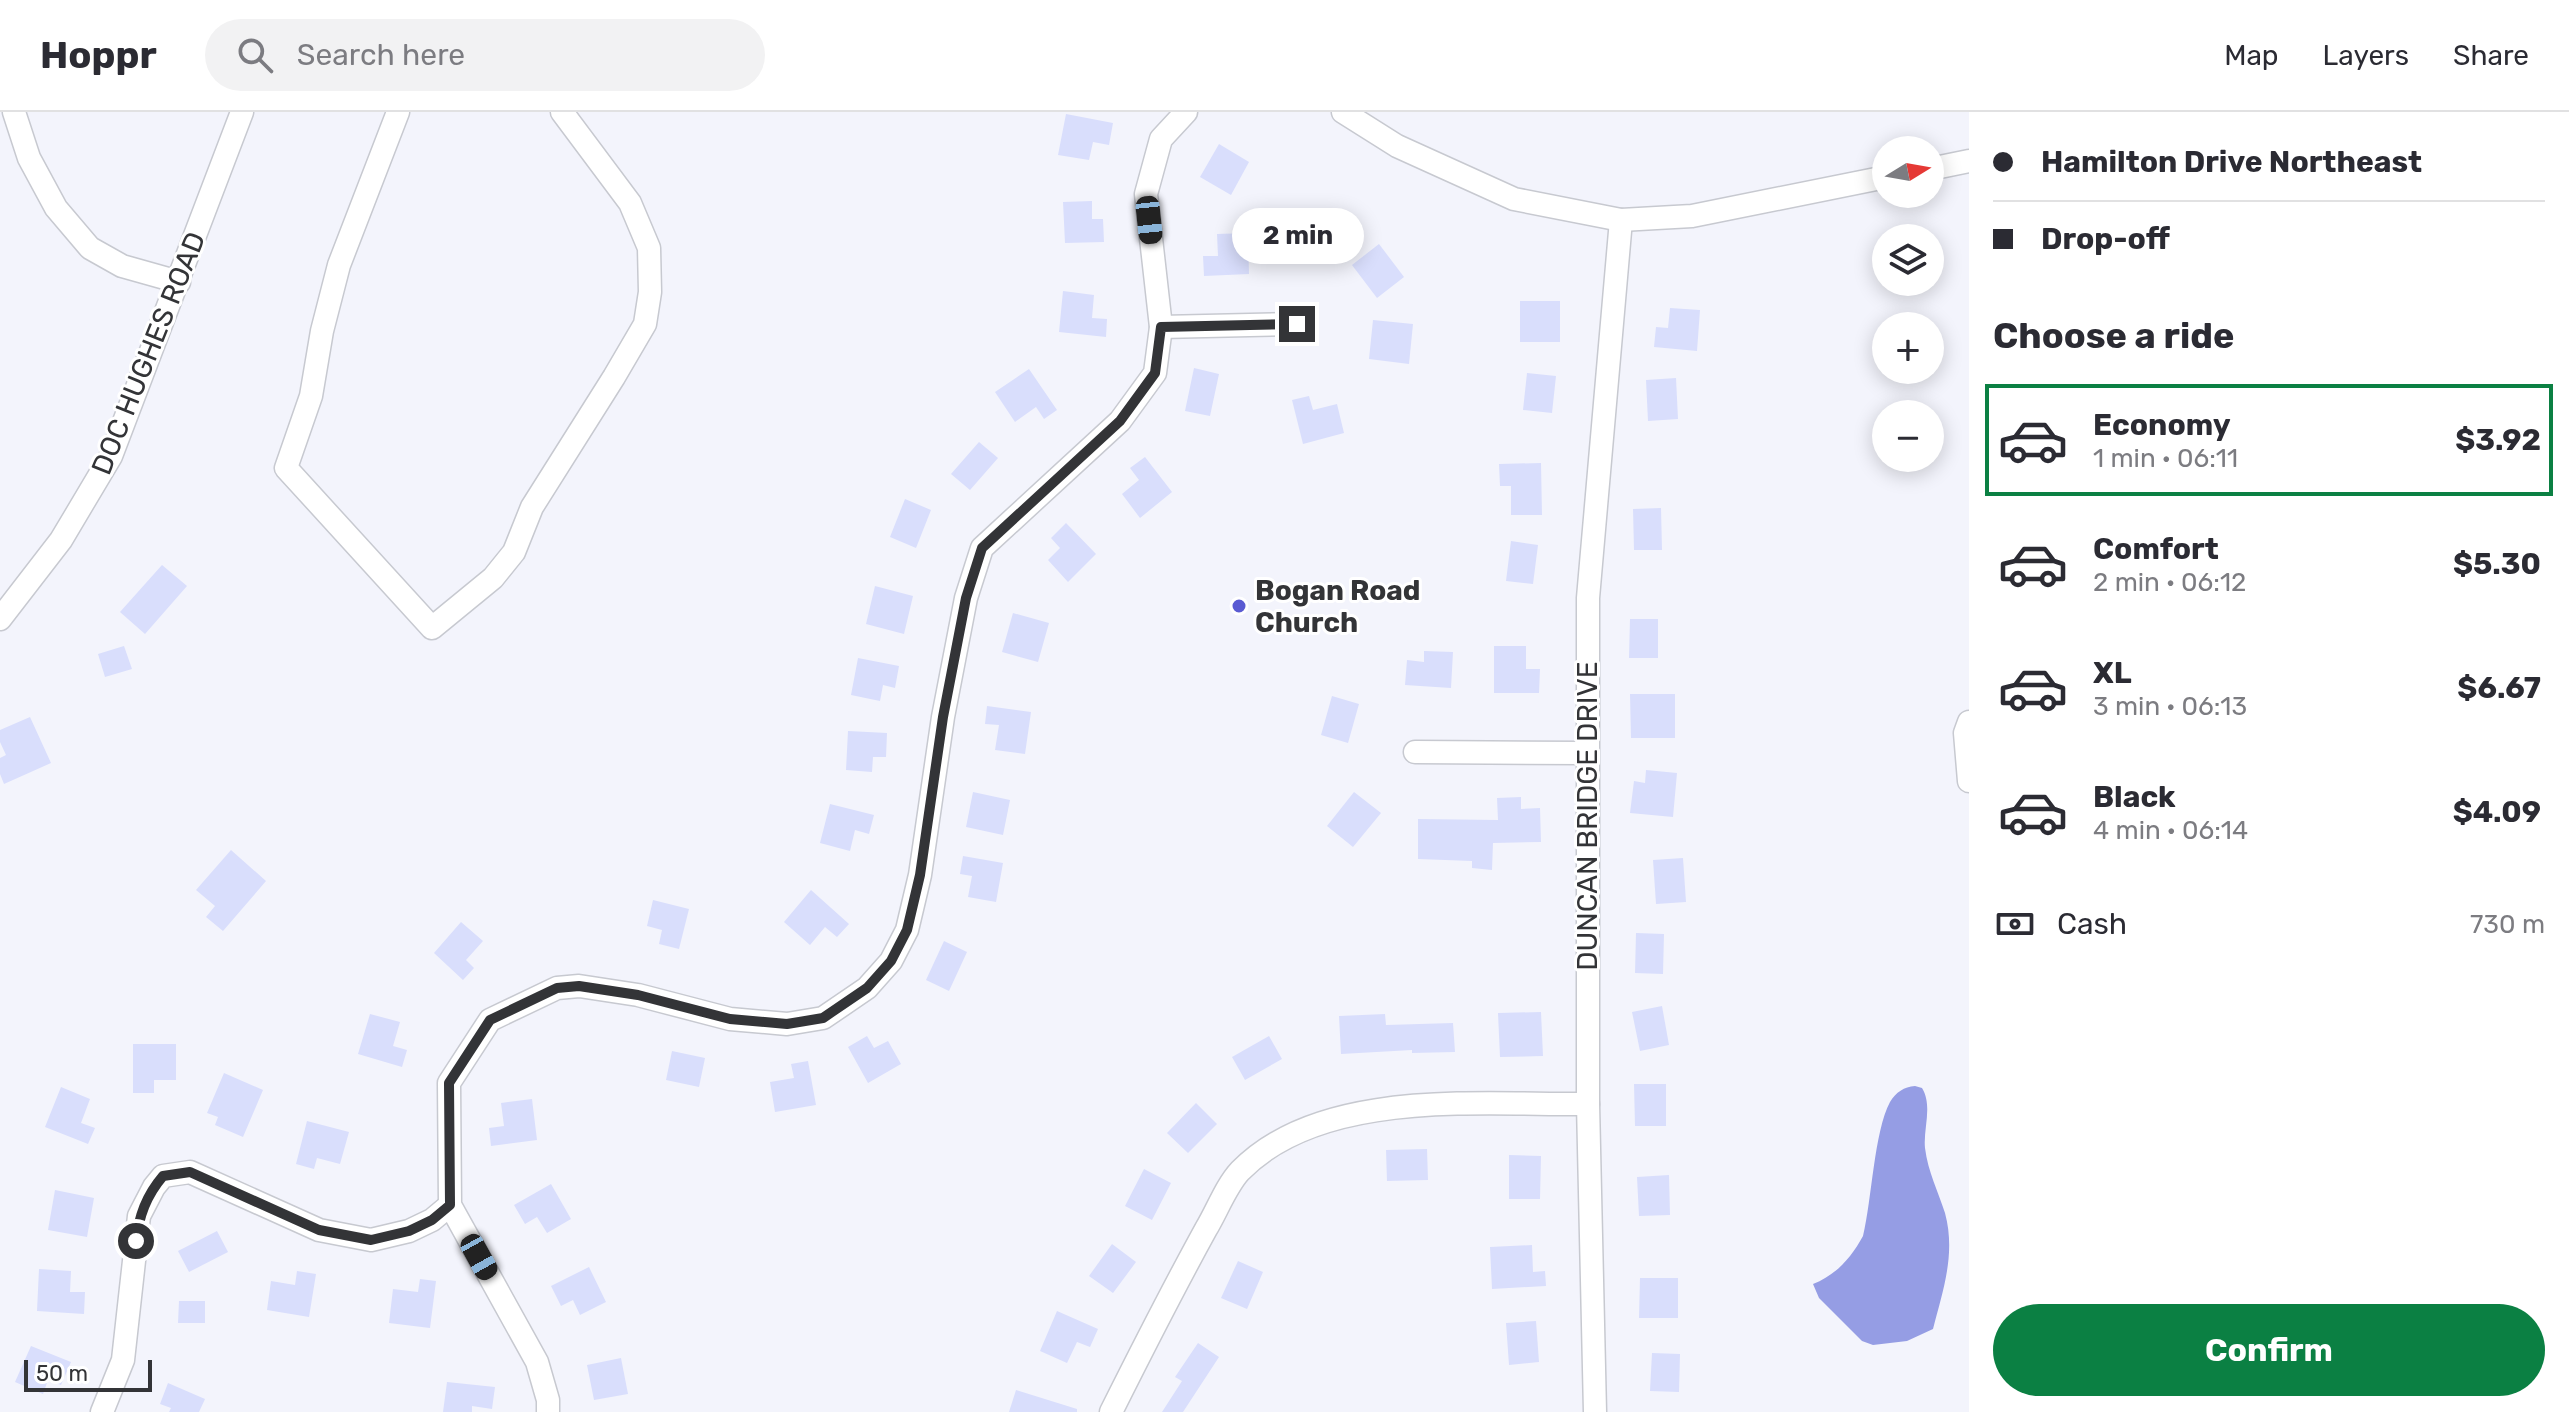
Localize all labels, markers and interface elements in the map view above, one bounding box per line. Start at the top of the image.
search box [205,19,765,91]
text: Hoppr [40,32,157,78]
icon: search [233,33,277,77]
text: Search here [297,37,465,73]
text: Map [2224,39,2279,72]
text: Layers [2323,39,2409,72]
text: Share [2453,39,2529,72]
north arrow [1872,136,1944,208]
map controls [1872,136,1944,472]
text: Hamilton Drive Northeast [2041,144,2422,180]
car [1135,195,1163,245]
callout: 2 min [1231,208,1363,264]
text: 2 min [1263,220,1333,251]
text: Drop-off [2041,221,2170,257]
button: layers [1872,224,1944,296]
street label: DOC HUGHES ROAD [85,227,212,479]
route end [1279,306,1315,342]
button: + [1872,312,1944,384]
text: Choose a ride [1993,314,2234,357]
button: − [1872,400,1944,472]
icon: car [1997,404,2069,476]
text: Economy [2093,407,2231,443]
text: $3.92 [2455,422,2541,458]
text: 1 min · 06:11 [2093,443,2238,474]
icon: car [1997,528,2069,600]
text: Comfort [2093,531,2219,567]
text: $5.30 [2453,546,2541,582]
text: 2 min · 06:12 [2093,567,2246,598]
place label: Bogan Road Church [1255,574,1421,639]
marker: Bogan Road Church [1230,597,1248,615]
icon: car [1997,652,2069,724]
text: XL [2093,655,2132,691]
street label: DUNCAN BRIDGE DRIVE [1571,661,1604,971]
text: $6.67 [2457,670,2541,706]
text: 3 min · 06:13 [2093,691,2247,722]
icon: car [1997,776,2069,848]
text: Black [2093,779,2176,815]
text: $4.09 [2453,794,2541,830]
text: 4 min · 06:14 [2093,815,2248,846]
icon: cash [1993,902,2037,946]
text: Cash [2057,906,2127,942]
text: 730 m [2470,909,2545,940]
route start [118,1223,154,1259]
car [457,1230,501,1284]
button: Confirm [1993,1304,2545,1396]
scale bar [24,1356,152,1392]
text: 50 m [36,1360,88,1387]

